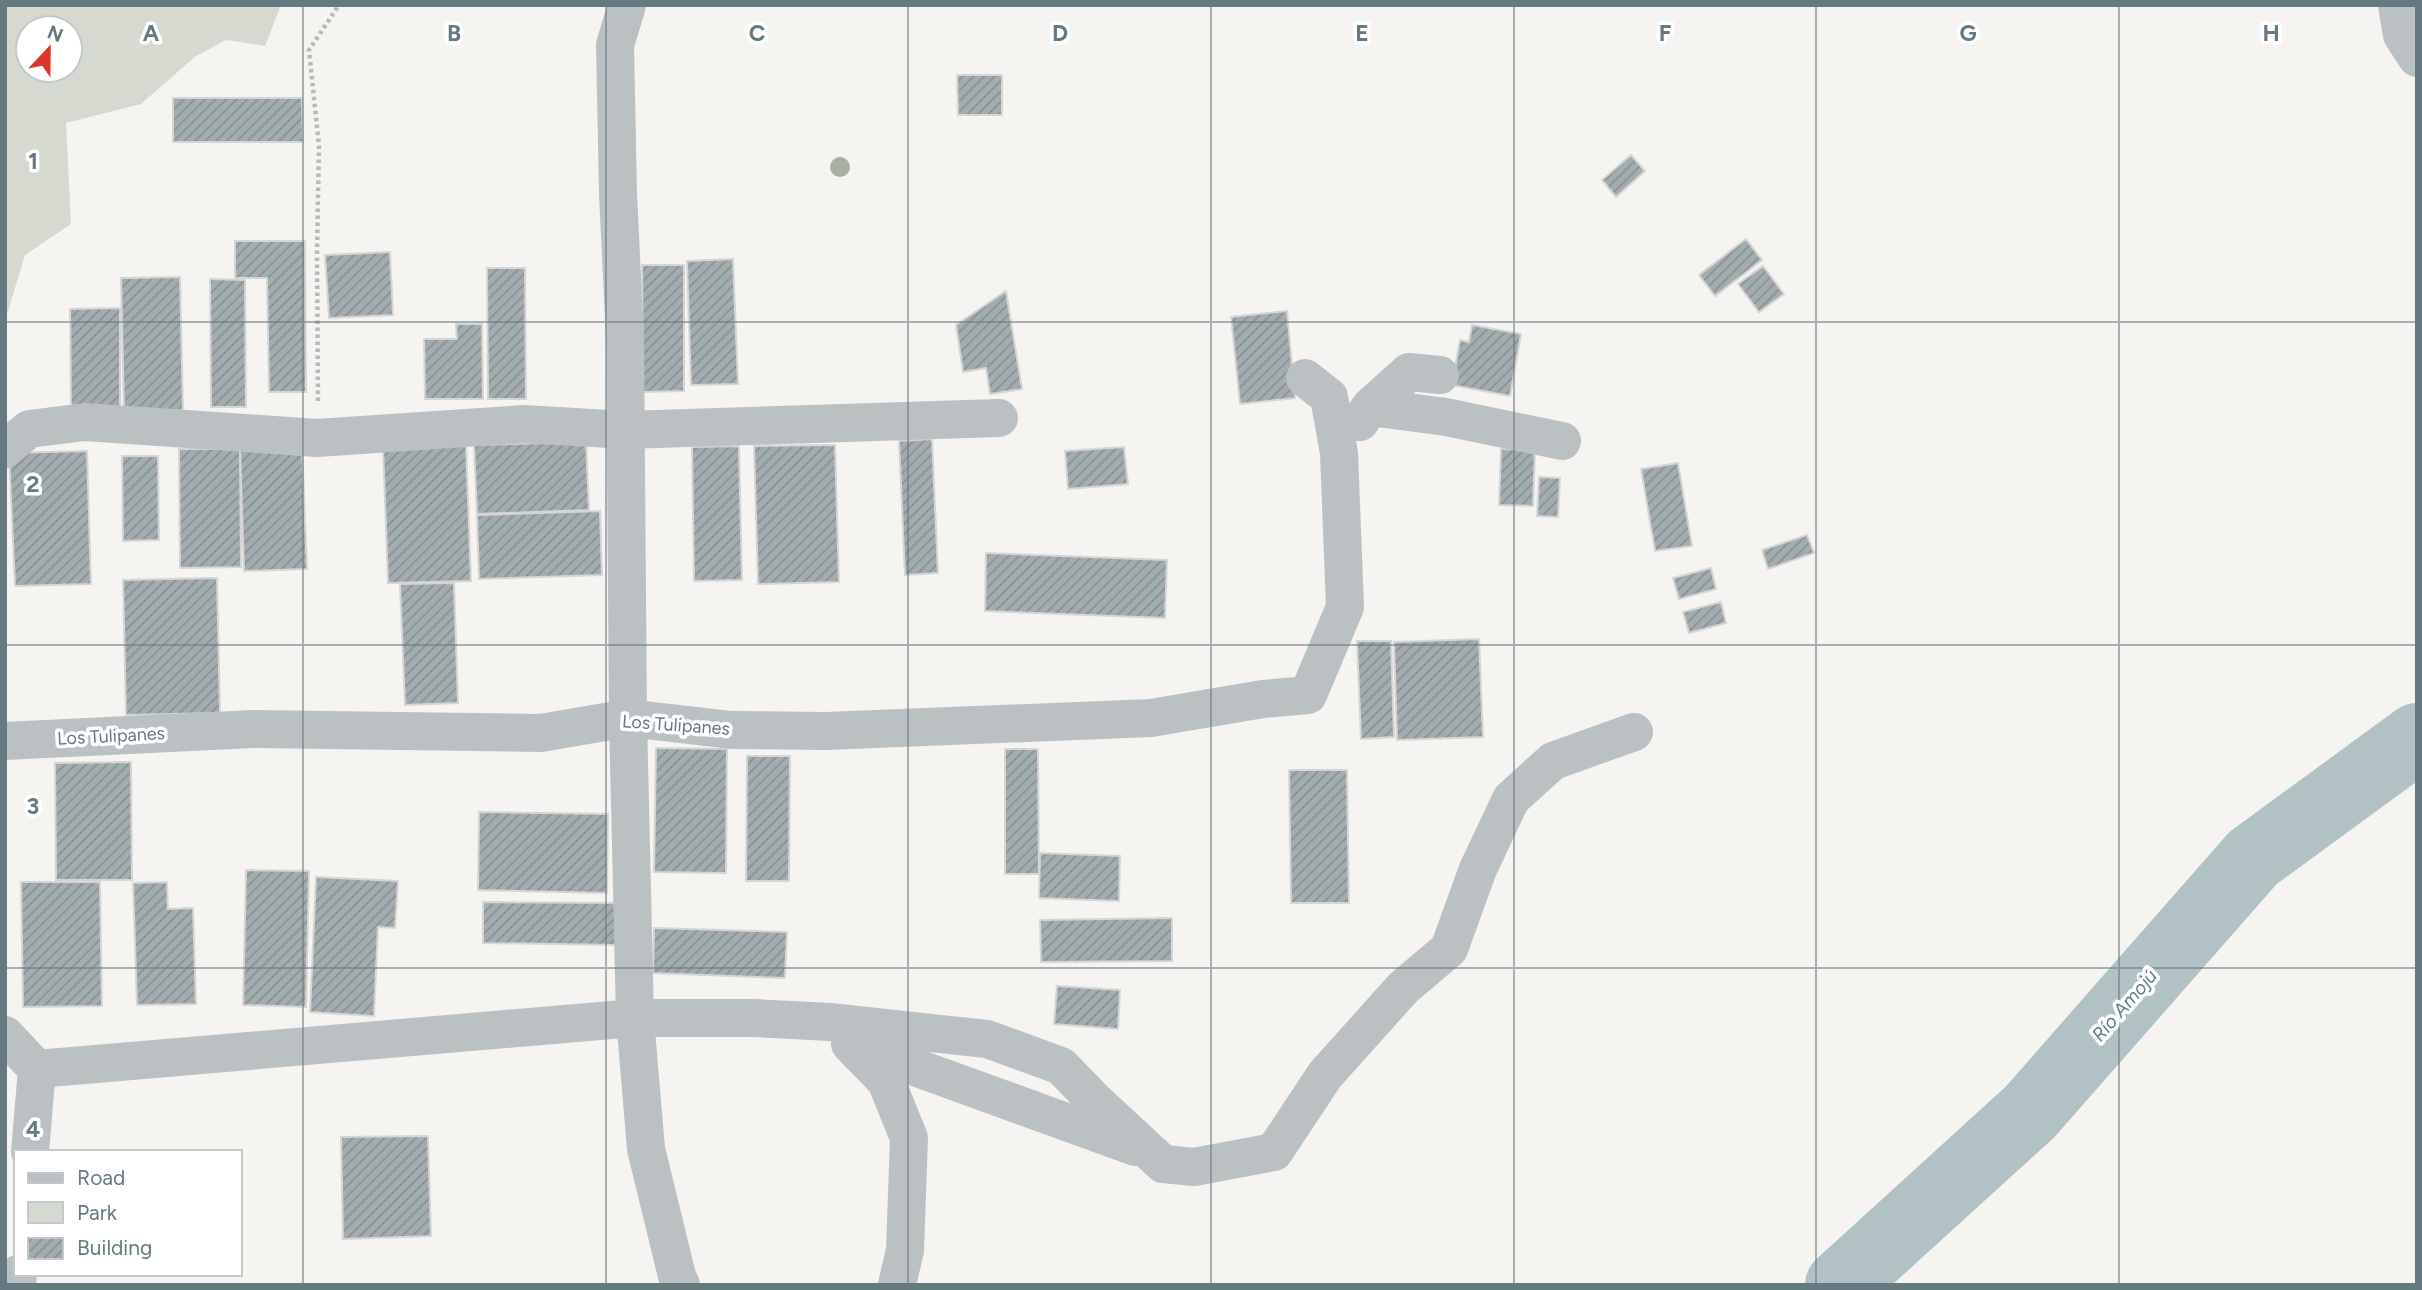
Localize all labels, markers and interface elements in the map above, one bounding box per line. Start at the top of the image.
north arrow [14,14,84,84]
text: A [143,19,160,47]
text: B [447,19,461,47]
text: C [749,19,766,47]
text: D [1052,19,1068,47]
text: E [1355,19,1369,47]
text: F [1659,19,1672,47]
text: G [1959,19,1977,47]
text: H [2262,19,2280,47]
text: N [44,20,66,47]
text: 1 [28,147,38,175]
text: 2 [26,470,40,498]
street label: Los Tulipanes [621,710,731,740]
street label: Los Tulipanes [56,722,166,750]
text: 3 [27,792,39,820]
water label: Río Amojú [2087,964,2162,1046]
text: 4 [26,1115,40,1143]
legend [14,1150,242,1276]
text: Road [77,1165,125,1190]
text: Park [77,1200,118,1225]
text: Building [77,1235,152,1260]

